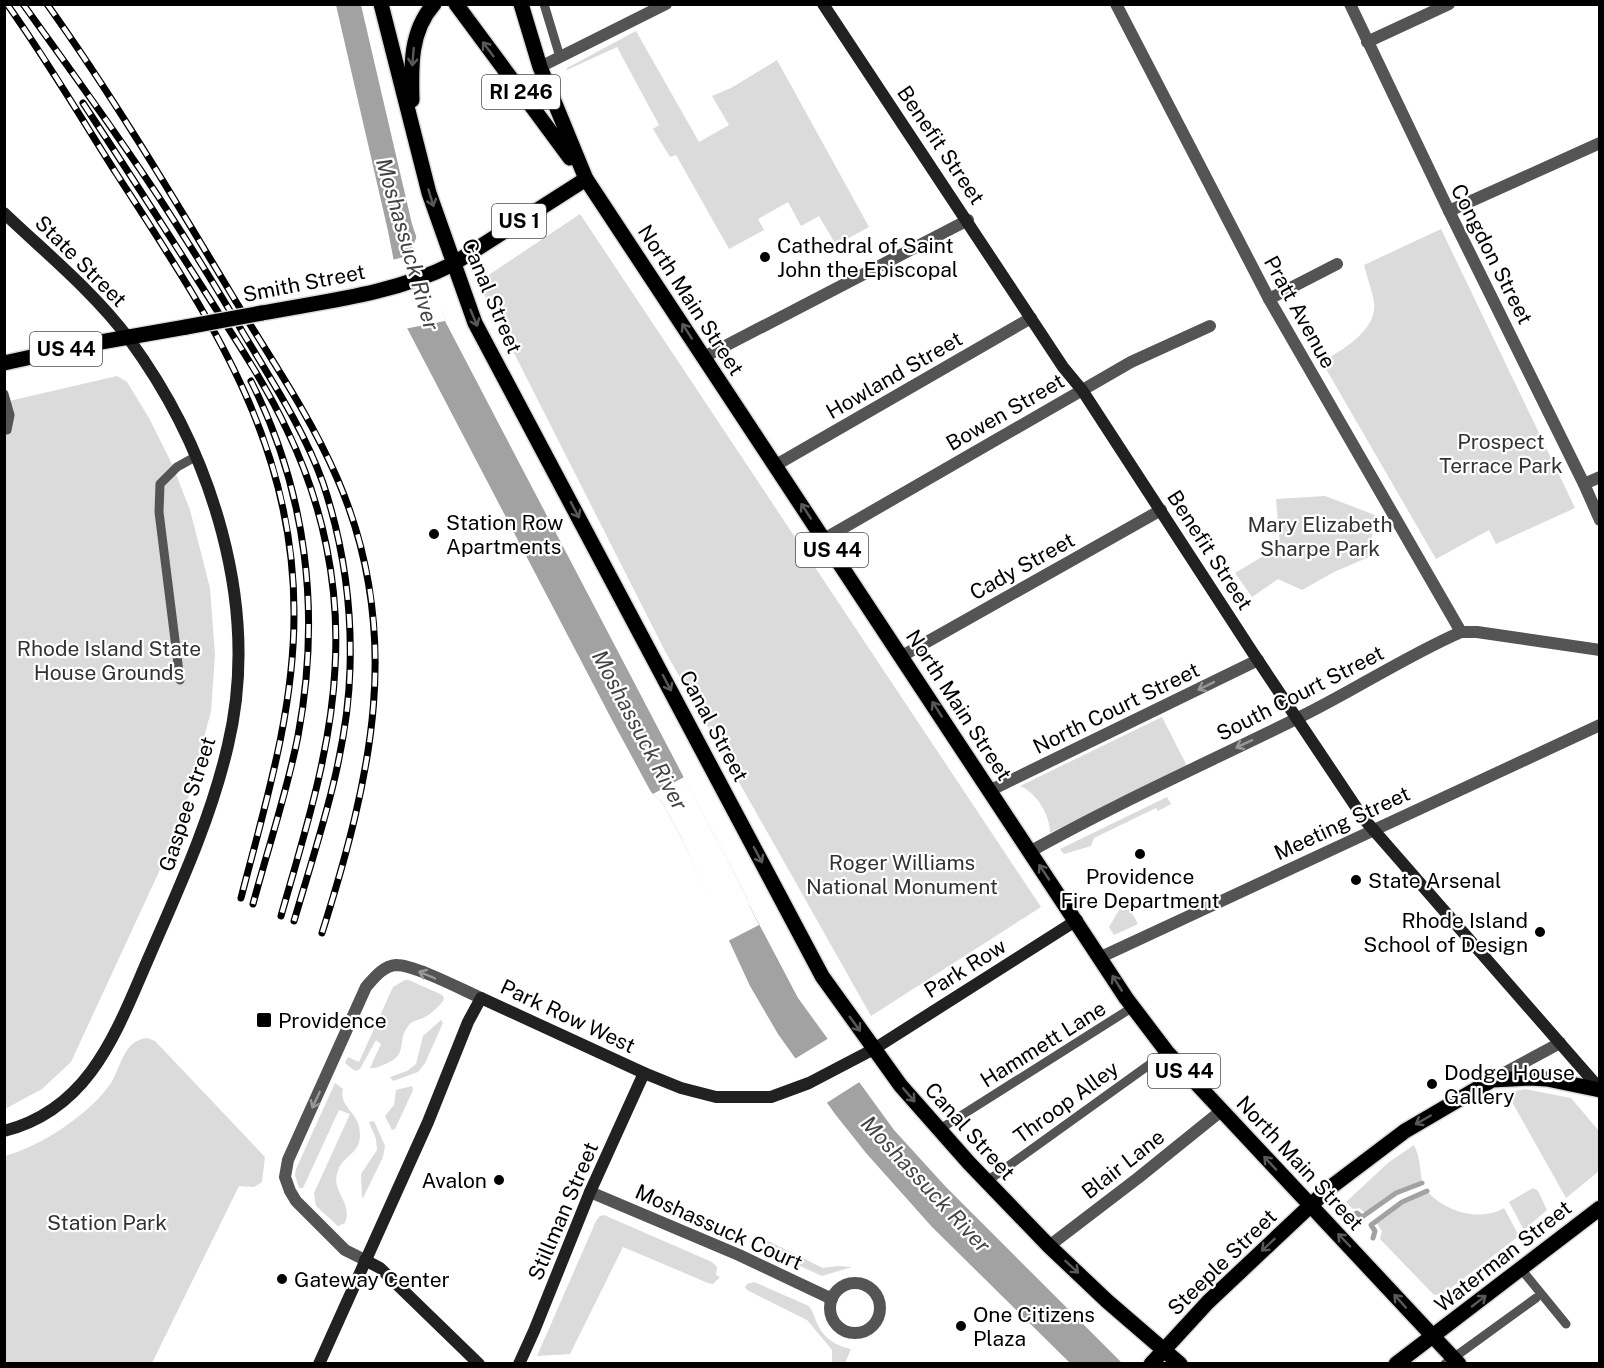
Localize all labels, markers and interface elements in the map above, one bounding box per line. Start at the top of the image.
one-way arrow [482,41,494,57]
one-way arrow [407,47,418,67]
road number: RI 246 [482,75,560,109]
street label: Benefit Street [892,81,990,209]
water label: Moshassuck River [371,155,445,334]
street label: Congdon Street [1446,180,1538,328]
one-way arrow [426,188,437,207]
road number: US 1 [492,204,546,238]
street label: State Street [30,210,132,312]
street label: North Main Street [633,220,749,380]
place label: Cathedral of Saint John the Episcopal [777,233,958,282]
street label: Canal Street [457,235,527,357]
marker: Cathedral of Saint John the Episcopal [758,250,772,264]
street label: Pratt Avenue [1259,251,1341,373]
street label: Smith Street [241,259,367,307]
one-way arrow [469,309,480,327]
one-way arrow [681,323,693,340]
street label: Howland Street [821,326,967,424]
road number: US 44 [30,332,102,366]
street label: Bowen Street [941,368,1069,456]
park label: Prospect Terrace Park [1439,429,1563,478]
street label: Benefit Street [1162,485,1258,615]
one-way arrow [570,501,581,519]
one-way arrow [800,503,812,520]
place label: Station Row Apartments [446,510,563,559]
park label: Mary Elizabeth Sharpe Park [1247,512,1393,561]
marker: Station Row Apartments [427,527,441,541]
street label: Cady Street [965,527,1079,605]
road number: US 44 [796,533,868,567]
street label: North Main Street [901,625,1017,785]
park label: Rhode Island State House Grounds [17,636,201,685]
street label: South Court Street [1212,640,1388,746]
water label: Moshassuck River [587,645,694,815]
street label: North Court Street [1029,657,1203,759]
street label: Canal Street [674,666,754,786]
one-way arrow [662,673,673,691]
one-way arrow [1197,680,1215,692]
one-way arrow [931,701,943,718]
street label: Gaspee Street [153,733,221,875]
one-way arrow [1236,738,1254,750]
street label: Meeting Street [1270,781,1414,865]
one-way arrow [752,846,764,863]
marker: Providence Fire Department [1133,847,1147,861]
park label: Roger Williams National Monument [806,850,998,899]
one-way arrow [1038,863,1051,880]
place label: Providence Fire Department [1060,864,1220,913]
place label: State Arsenal [1368,868,1501,893]
marker: State Arsenal [1349,873,1363,887]
place label: Rhode Island School of Design [1363,908,1528,957]
marker: Rhode Island School of Design [1533,925,1547,939]
street label: Park Row [919,933,1011,1003]
one-way arrow [419,969,437,980]
street label: Park Row West [497,974,639,1058]
one-way arrow [1111,975,1123,992]
street label: Hammett Lane [976,995,1110,1093]
place label: Providence [278,1008,387,1033]
marker: Providence [255,1011,273,1029]
one-way arrow [849,1015,861,1031]
road number: US 44 [1148,1054,1220,1088]
street label: Throop Alley [1009,1056,1123,1148]
place label: Dodge House Gallery [1444,1060,1575,1109]
street label: Canal Street [920,1077,1020,1185]
marker: Dodge House Gallery [1425,1077,1439,1091]
one-way arrow [902,1087,916,1102]
one-way arrow [310,1091,321,1109]
street label: North Main Street [1231,1091,1369,1235]
water label: Moshassuck River [856,1110,997,1258]
one-way arrow [1415,1114,1432,1126]
street label: Blair Lane [1077,1124,1169,1204]
street label: Stillman Street [523,1138,603,1284]
one-way arrow [1263,1156,1278,1171]
place label: Avalon [422,1168,487,1193]
marker: Avalon [492,1173,506,1187]
street label: Moshassuck Court [631,1179,807,1275]
street label: Waterman Street [1430,1195,1576,1317]
street label: Steeple Street [1162,1204,1282,1320]
park label: Station Park [47,1210,167,1235]
one-way arrow [1336,1233,1351,1248]
one-way arrow [1260,1238,1275,1252]
one-way arrow [1064,1260,1079,1274]
place label: Gateway Center [294,1267,450,1292]
marker: Gateway Center [275,1272,289,1286]
one-way arrow [1393,1294,1407,1309]
one-way arrow [1471,1295,1487,1308]
place label: One Citizens Plaza [973,1302,1095,1351]
marker: One Citizens Plaza [954,1319,968,1333]

